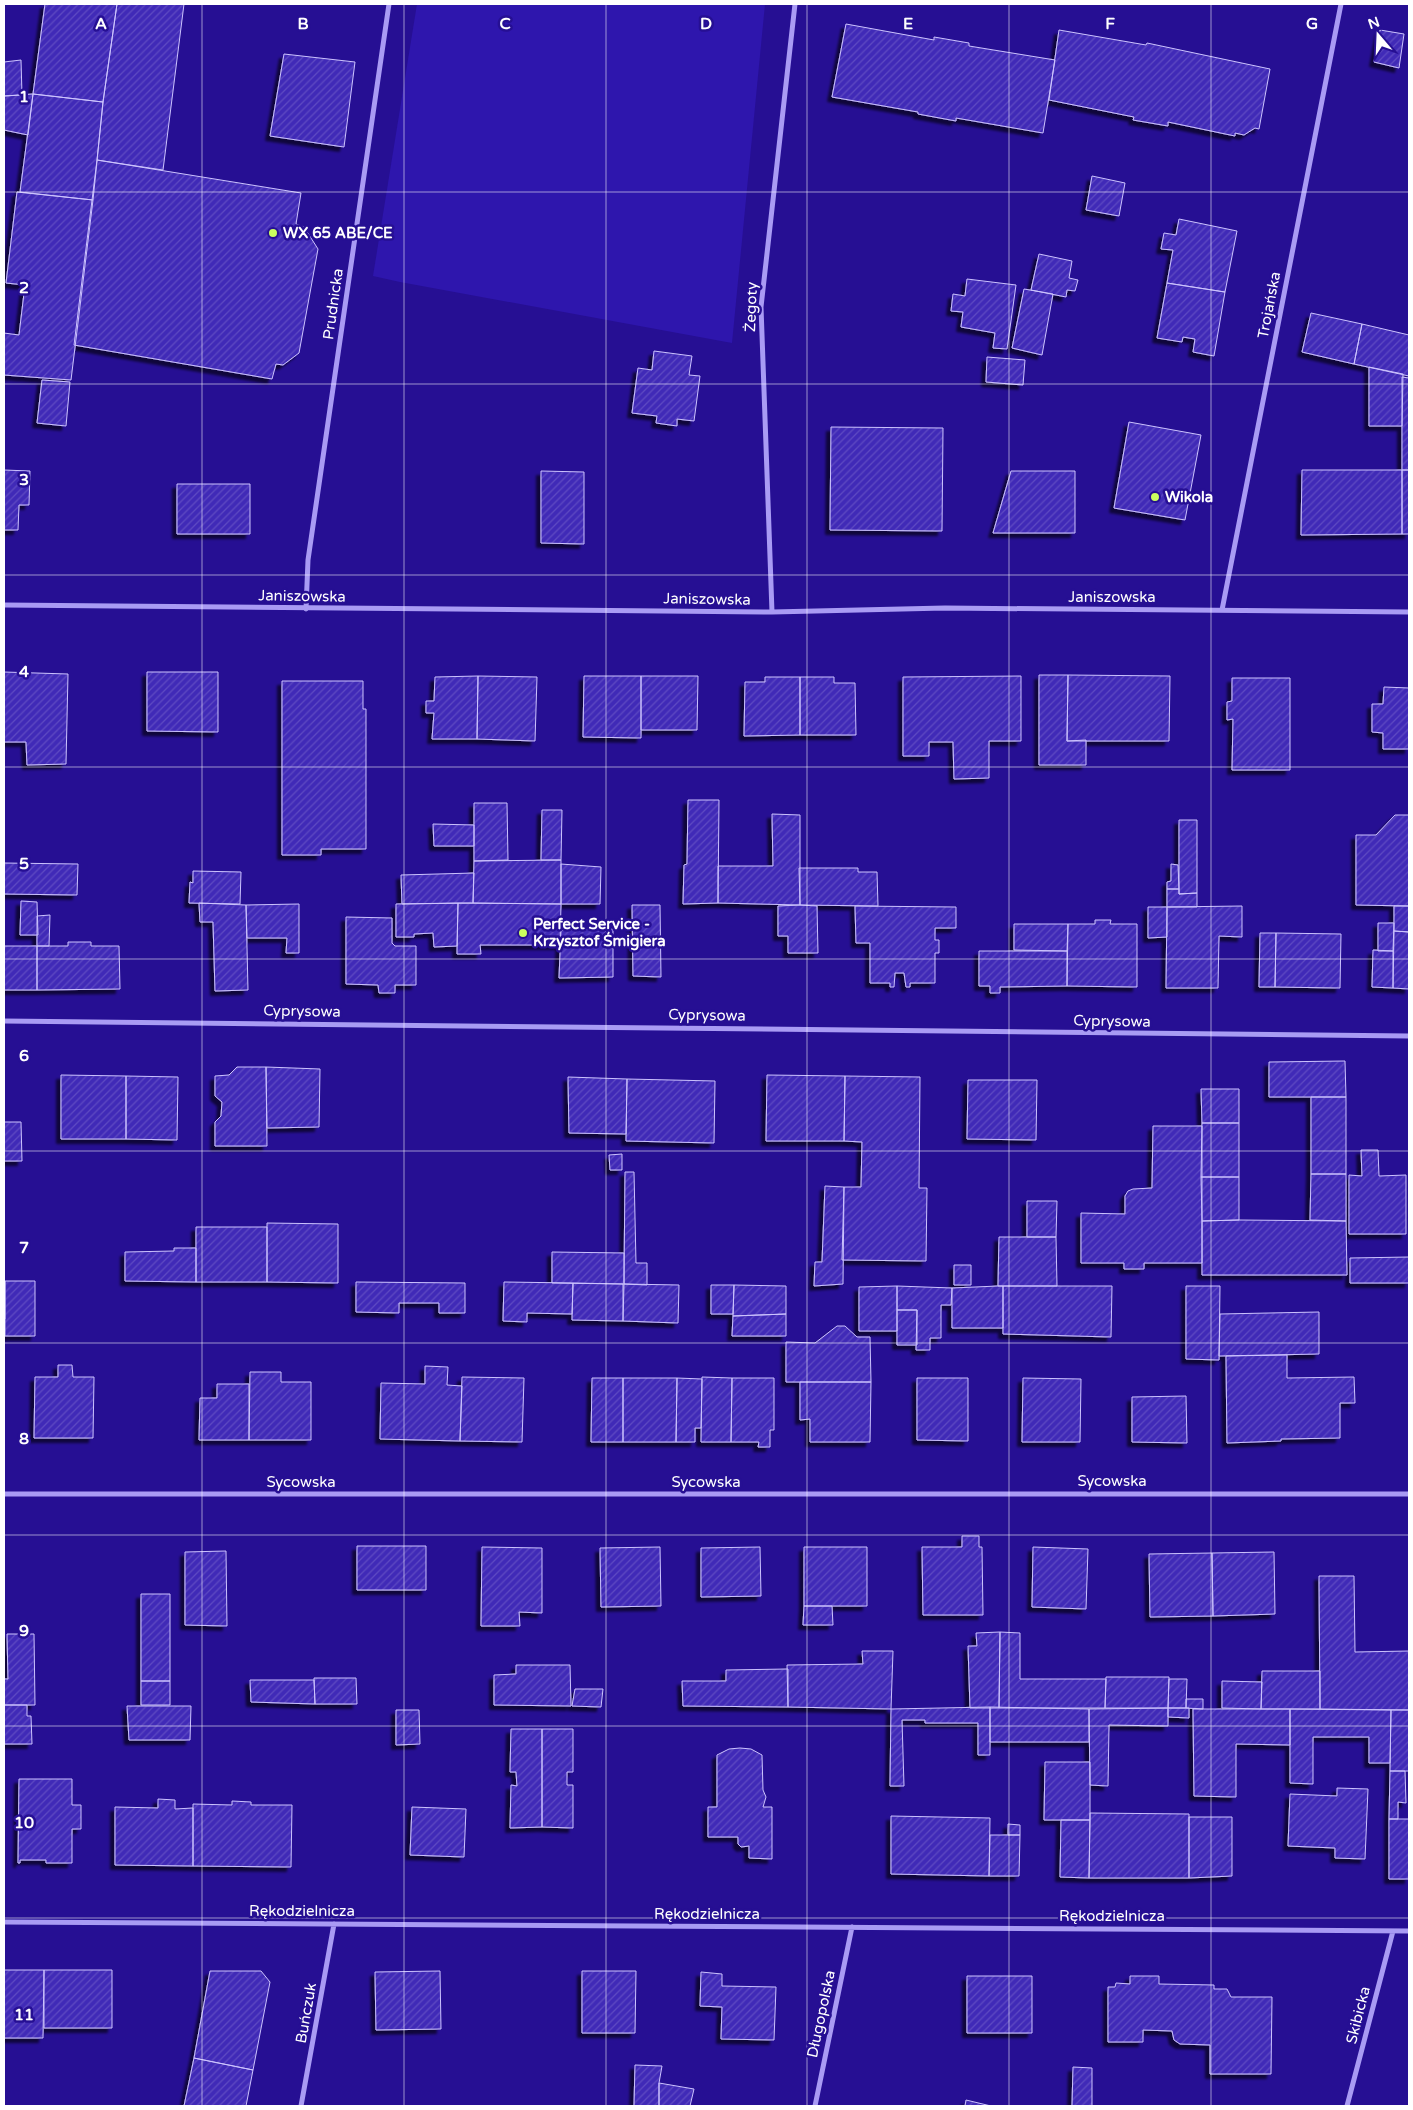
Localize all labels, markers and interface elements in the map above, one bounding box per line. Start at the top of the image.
north arrow [1353,10,1403,60]
text: N [1366,13,1382,33]
text: A [95,14,107,34]
text: B [297,14,309,34]
text: C [499,14,511,34]
text: D [700,14,712,34]
text: E [903,14,913,34]
text: F [1105,14,1115,34]
text: G [1306,14,1318,34]
text: 1 [19,87,29,107]
place label: WX 65 ABE/CE [283,224,393,242]
marker: WX 65 ABE/CE [267,227,279,239]
street label: Prudnicka [319,267,347,341]
street label: Trojańska [1254,270,1284,340]
text: 2 [19,278,29,298]
street label: Żegoty [741,282,761,332]
text: 3 [19,470,29,490]
place label: Wikola [1165,488,1213,506]
marker: Wikola [1149,491,1161,503]
street label: Janiszowska [258,586,346,606]
street label: Janiszowska [1068,588,1156,606]
street label: Janiszowska [663,589,751,609]
text: 4 [19,662,29,682]
text: 5 [19,854,29,874]
place label: Perfect Service - Krzysztof Śmigiera [533,915,666,951]
marker: Perfect Service - Krzysztof Śmigiera [517,927,529,939]
street label: Cyprysowa [263,1001,341,1021]
street label: Cyprysowa [668,1005,746,1025]
street label: Cyprysowa [1073,1011,1151,1031]
text: 6 [19,1046,29,1066]
text: 7 [19,1238,29,1258]
text: 8 [19,1429,29,1449]
street label: Sycowska [1077,1472,1147,1490]
street label: Sycowska [266,1473,336,1491]
street label: Sycowska [671,1473,741,1491]
text: 9 [19,1621,29,1641]
text: 10 [14,1813,34,1833]
street label: Rękodzielnicza [249,1902,355,1920]
street label: Rękodzielnicza [654,1905,760,1923]
street label: Rękodzielnicza [1059,1907,1165,1925]
street label: Długopolska [803,1969,839,2059]
street label: Buńczuk [292,1981,320,2045]
street label: Skibicka [1342,1984,1374,2046]
text: 11 [14,2005,34,2025]

